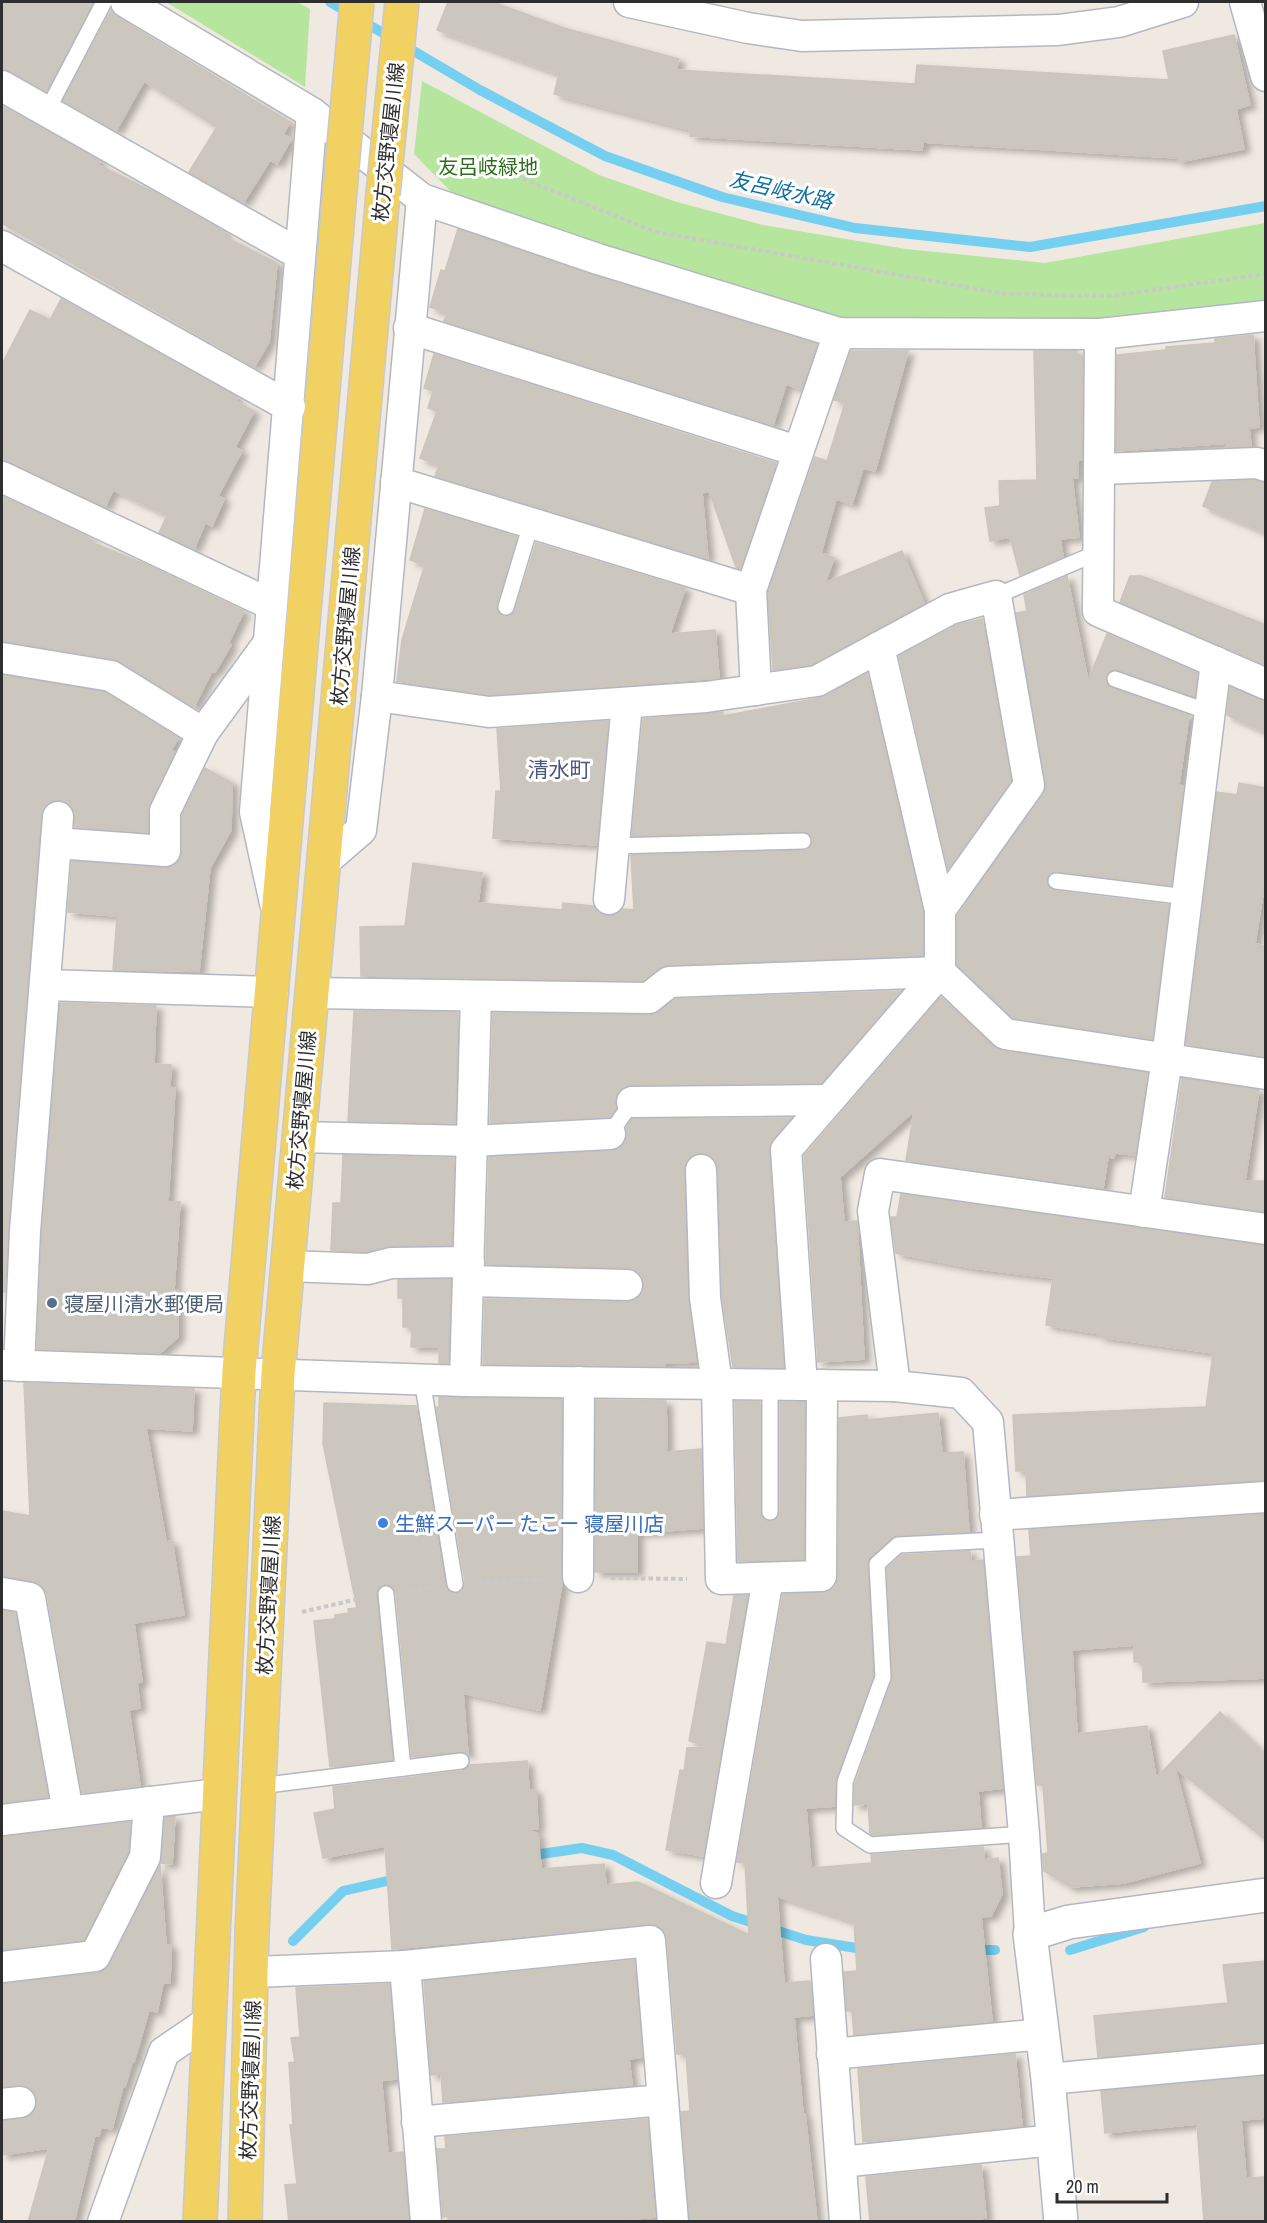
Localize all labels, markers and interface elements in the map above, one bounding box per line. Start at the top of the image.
street label: 枚方交野寝屋川線 [366,61,410,223]
park label: 友呂岐緑地 [438,153,538,180]
water label: 友呂岐水路 [727,164,837,216]
street label: 枚方交野寝屋川線 [325,545,365,707]
district label: 清水町 [528,755,591,784]
street label: 枚方交野寝屋川線 [281,1029,321,1191]
place label: 寝屋川清水郵便局 [64,1290,224,1317]
marker: 寝屋川清水郵便局 [45,1296,59,1310]
place label: 生鮮スーパー たこー 寝屋川店 [395,1510,664,1537]
street label: 枚方交野寝屋川線 [250,1514,286,1676]
marker: 生鮮スーパー たこー 寝屋川店 [376,1516,390,1530]
street label: 枚方交野寝屋川線 [234,2000,266,2160]
scale bar [1057,2166,1166,2204]
text: 20 m [1066,2174,1099,2199]

